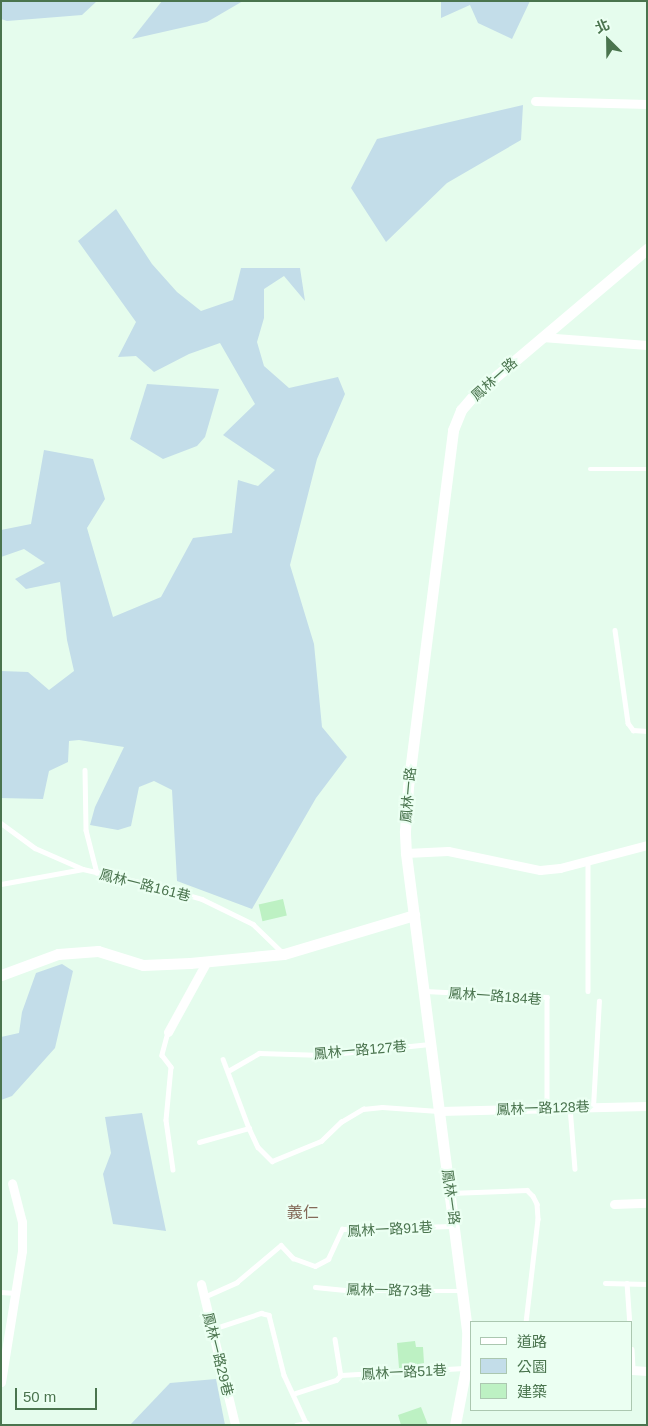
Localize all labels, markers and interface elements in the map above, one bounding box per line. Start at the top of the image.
north arrow [583,15,633,65]
text: 北 [593,16,612,36]
street label: 鳳林一路 [468,354,520,404]
street label: 鳳林一路 [397,766,419,824]
street label: 鳳林一路161巷 [98,866,192,904]
street label: 鳳林一路184巷 [448,984,542,1008]
street label: 鳳林一路127巷 [313,1038,407,1062]
street label: 鳳林一路128巷 [496,1098,590,1118]
street label: 鳳林一路 [439,1168,463,1226]
district label: 義仁 [287,1203,319,1223]
street label: 鳳林一路91巷 [347,1218,433,1240]
street label: 鳳林一路73巷 [346,1281,432,1299]
street label: 鳳林一路29巷 [199,1310,237,1398]
legend [470,1321,633,1411]
text: 道路 [517,1333,547,1350]
text: 公園 [517,1358,547,1375]
street label: 鳳林一路51巷 [361,1361,447,1383]
scale bar [18,1378,100,1410]
text: 建築 [517,1383,547,1400]
text: 50 m [23,1388,56,1405]

